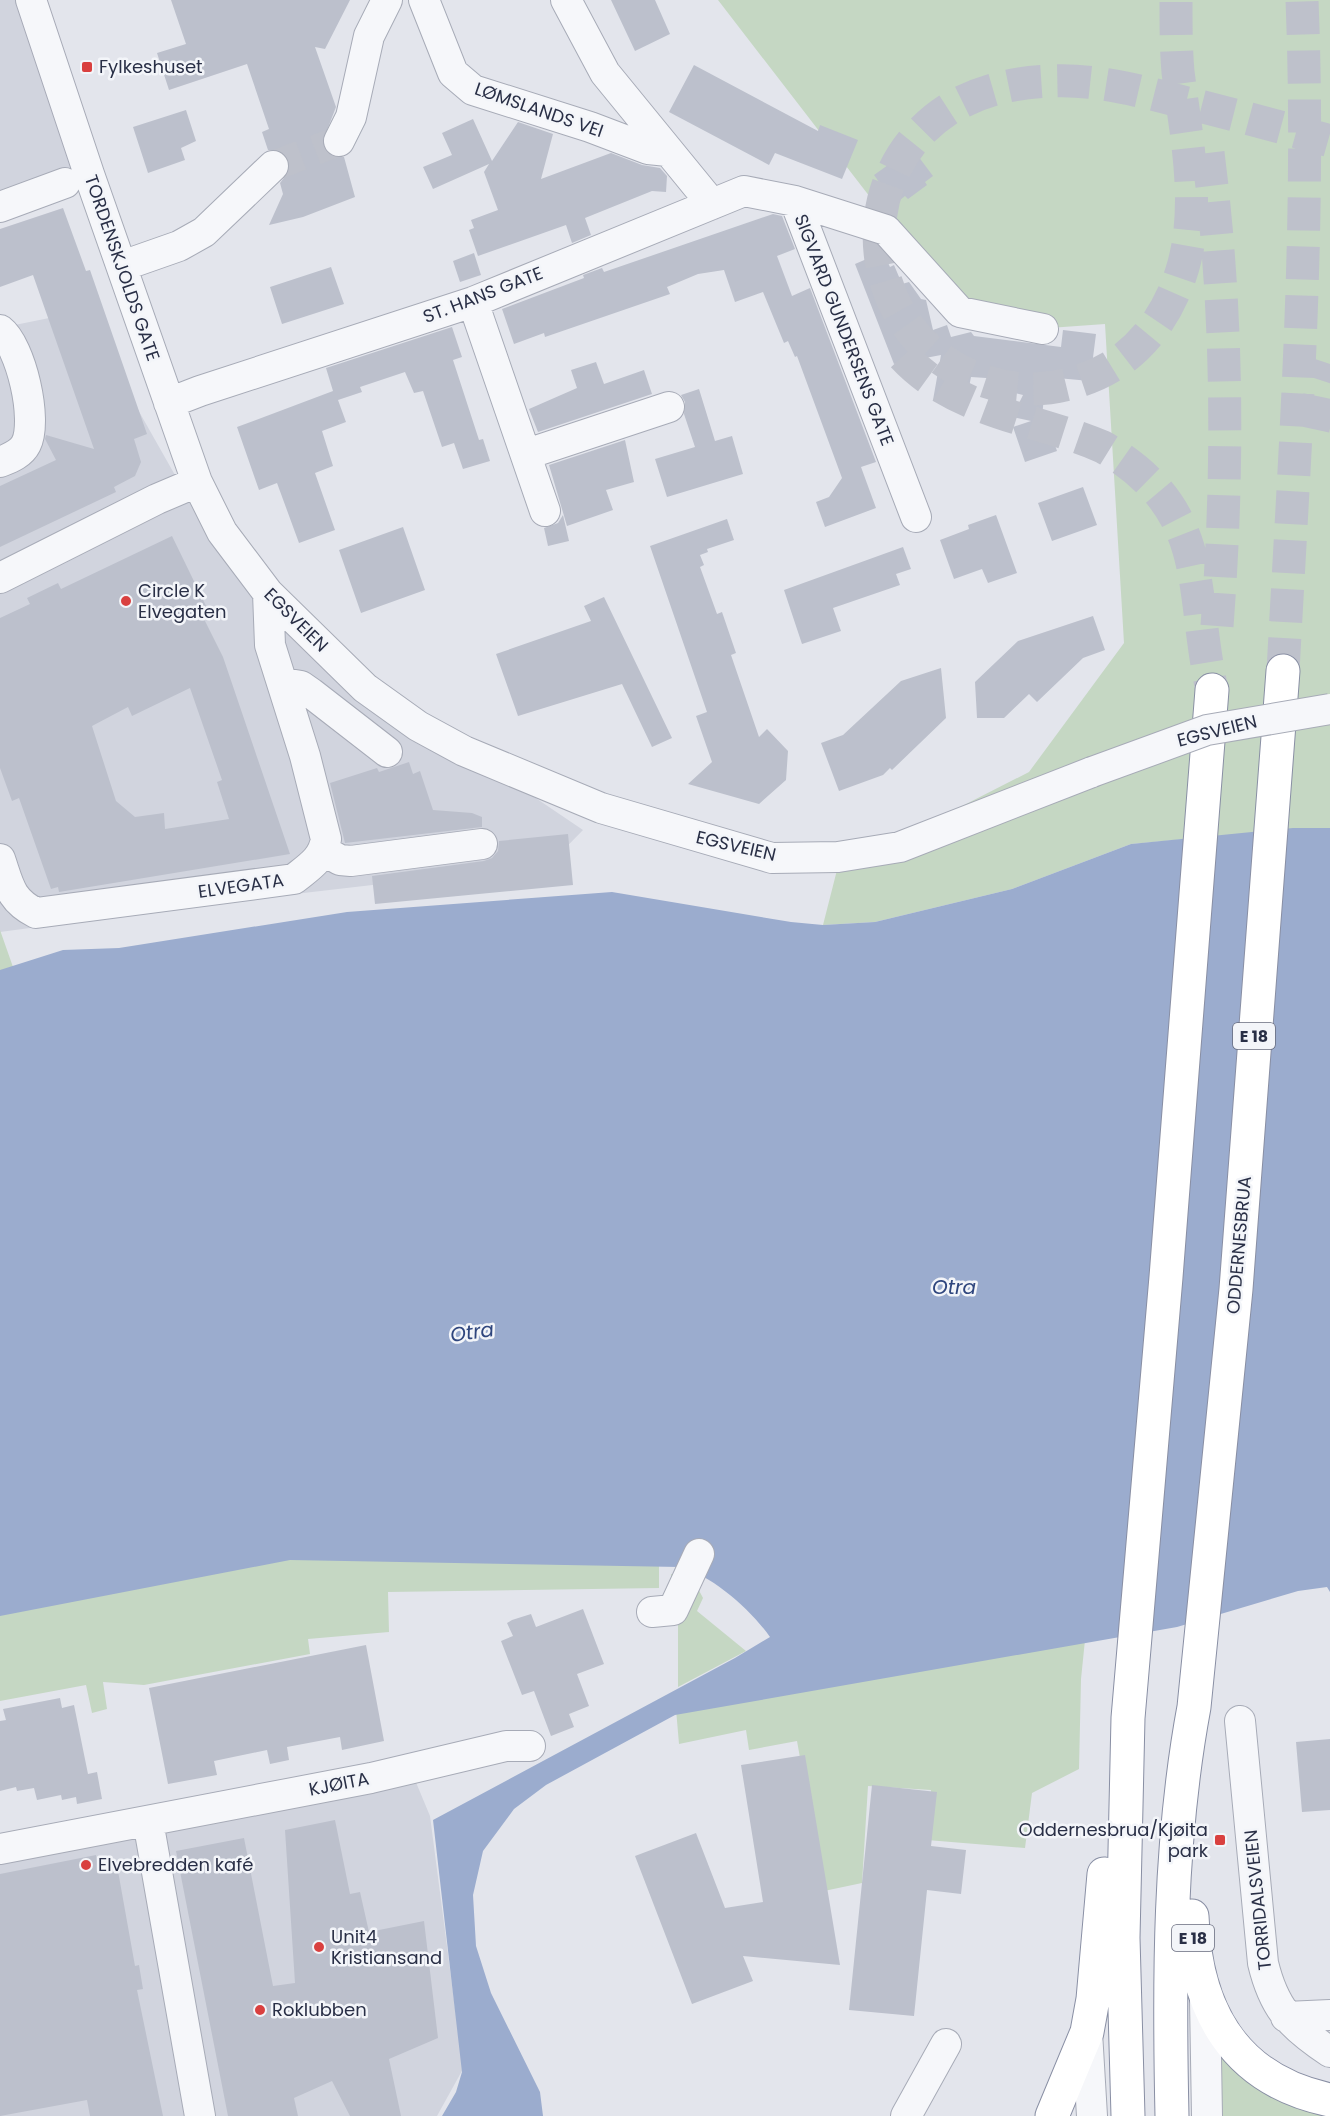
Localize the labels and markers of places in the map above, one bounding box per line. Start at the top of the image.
place label: Fylkeshuset [99,54,203,79]
marker: Fylkeshuset [80,60,94,74]
place label: Circle K Elvegaten [138,578,227,624]
marker: Circle K Elvegaten [119,594,133,608]
place label: Oddernesbrua/Kjøita park [1019,1817,1209,1863]
marker: Oddernesbrua/Kjøita park [1213,1833,1227,1847]
place label: Elvebredden kafé [98,1852,253,1877]
marker: Elvebredden kafé [79,1858,93,1872]
place label: Unit4 Kristiansand [331,1924,442,1970]
marker: Unit4 Kristiansand [312,1940,326,1954]
place label: Roklubben [272,1997,367,2022]
marker: Roklubben [253,2003,267,2017]

